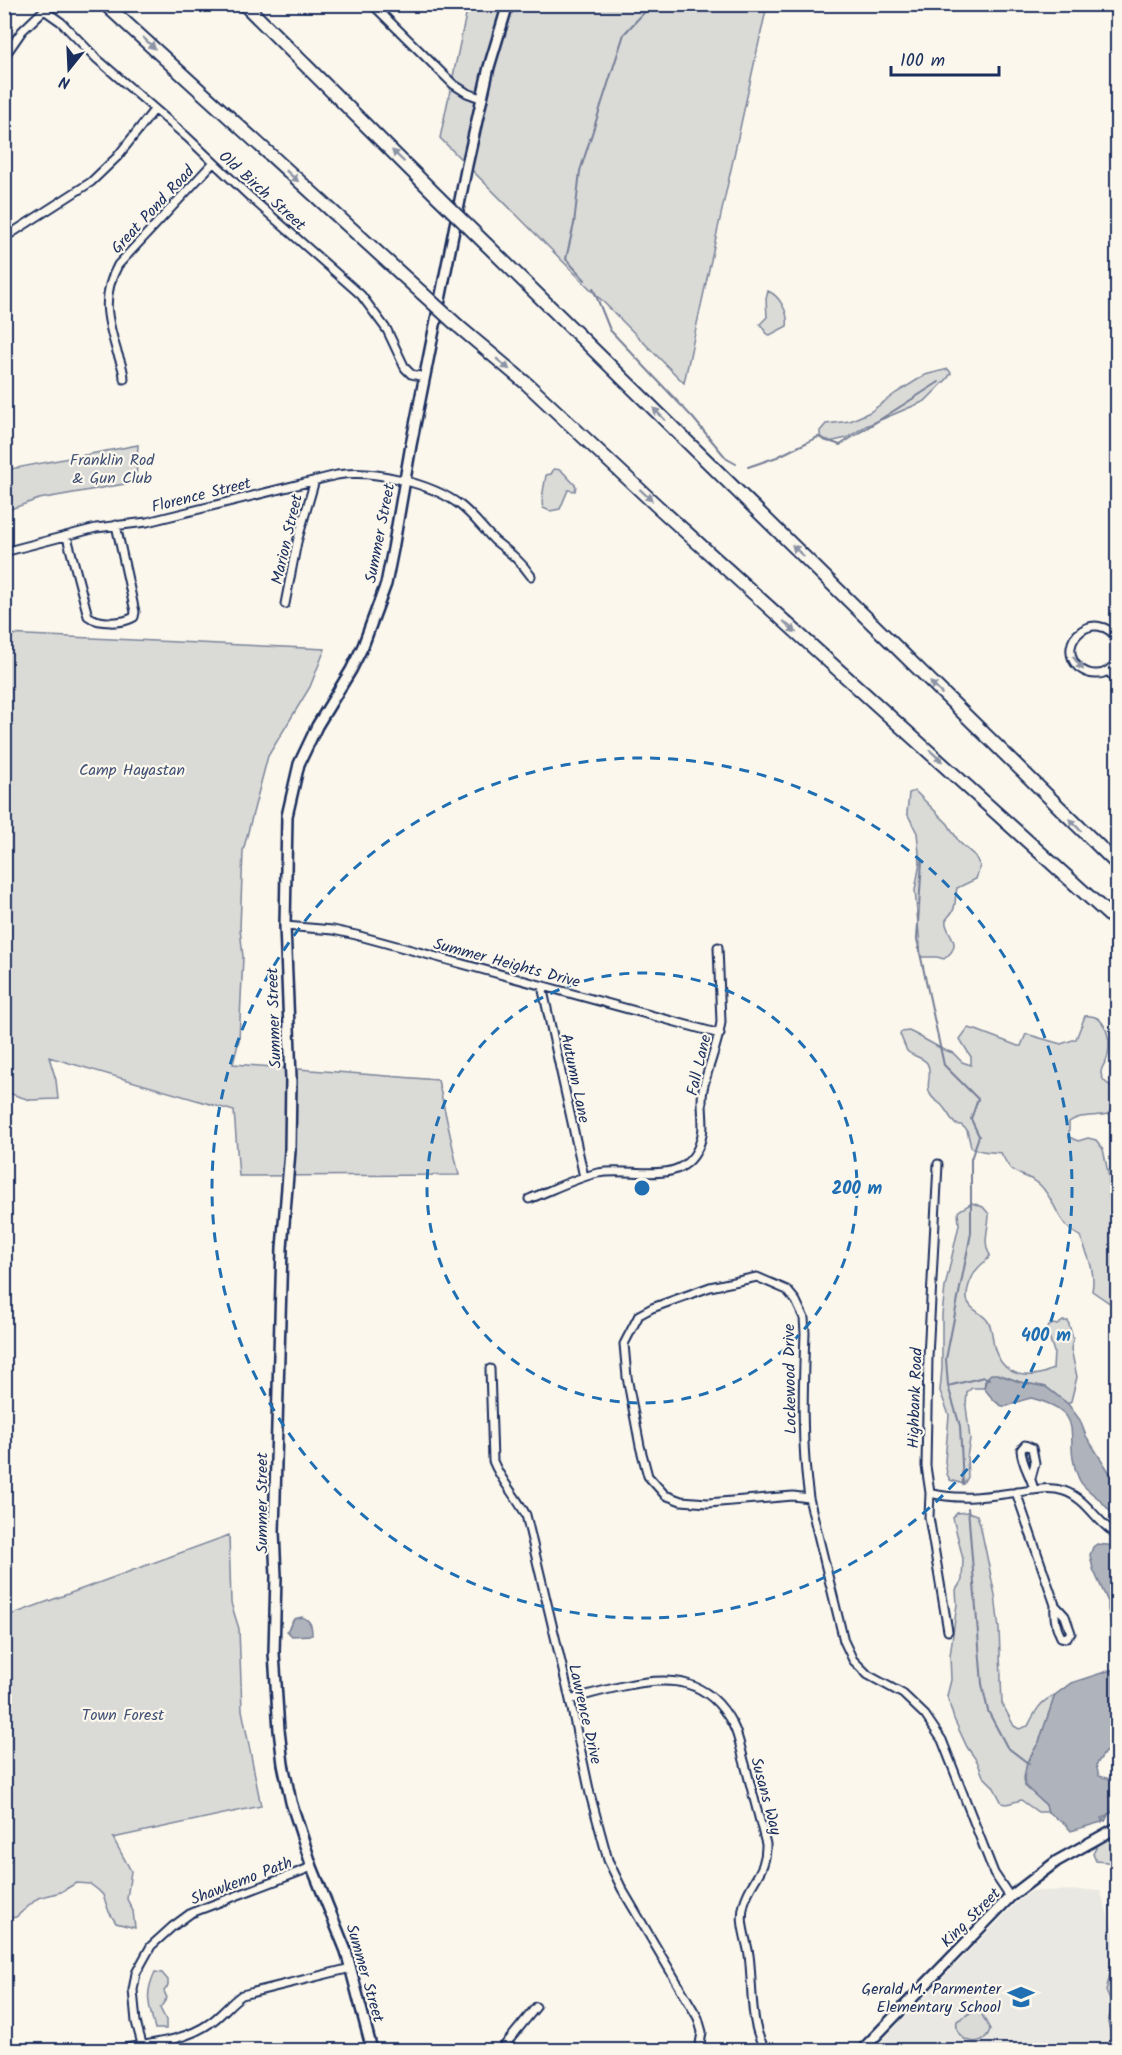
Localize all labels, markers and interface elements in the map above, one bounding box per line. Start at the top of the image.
one-way arrow [141,36,155,50]
north arrow [39,39,99,99]
scale bar [891,39,999,77]
text: 100 m [900,47,945,76]
text: N [56,68,73,95]
street label: Old Birch Street [213,145,312,238]
one-way arrow [392,150,406,164]
street label: Great Pond Road [105,159,202,260]
one-way arrow [285,168,299,182]
one-way arrow [495,357,511,370]
one-way arrow [652,406,666,421]
park label: Franklin Rod & Gun Club [70,448,155,491]
street label: Florence Street [149,471,255,520]
street label: Summer Street [359,480,403,585]
one-way arrow [639,488,653,502]
street label: Marion Street [265,491,310,587]
one-way arrow [791,544,805,558]
one-way arrow [783,620,798,634]
one-way arrow [1072,655,1084,671]
one-way arrow [930,681,944,695]
one-way arrow [928,749,943,762]
park label: Camp Hayastan [79,758,185,783]
one-way arrow [1069,818,1083,832]
street label: Summer Heights Drive [430,932,583,995]
street label: Summer Street [260,966,289,1069]
street label: Autumn Lane [553,1031,596,1125]
street label: Fall Lane [680,1032,719,1098]
text: 200 m [832,1175,883,1204]
centre of rings [632,1178,652,1198]
text: 400 m [1021,1322,1071,1351]
street label: Lockewood Drive [777,1323,804,1435]
street label: Highbank Road [901,1346,930,1449]
street label: Summer Street [250,1452,275,1554]
street label: Lawrence Drive [561,1662,608,1767]
park label: Town Forest [82,1703,165,1728]
street label: Susans Way [743,1755,788,1839]
street label: Shawkemo Path [187,1850,296,1912]
street label: King Street [935,1882,1007,1954]
street label: Summer Street [339,1921,391,2026]
place label: Gerald M. Parmenter Elementary School [861,1977,1003,2020]
school or university icon: Gerald M. Parmenter Elementary School [1006,1982,1036,2012]

